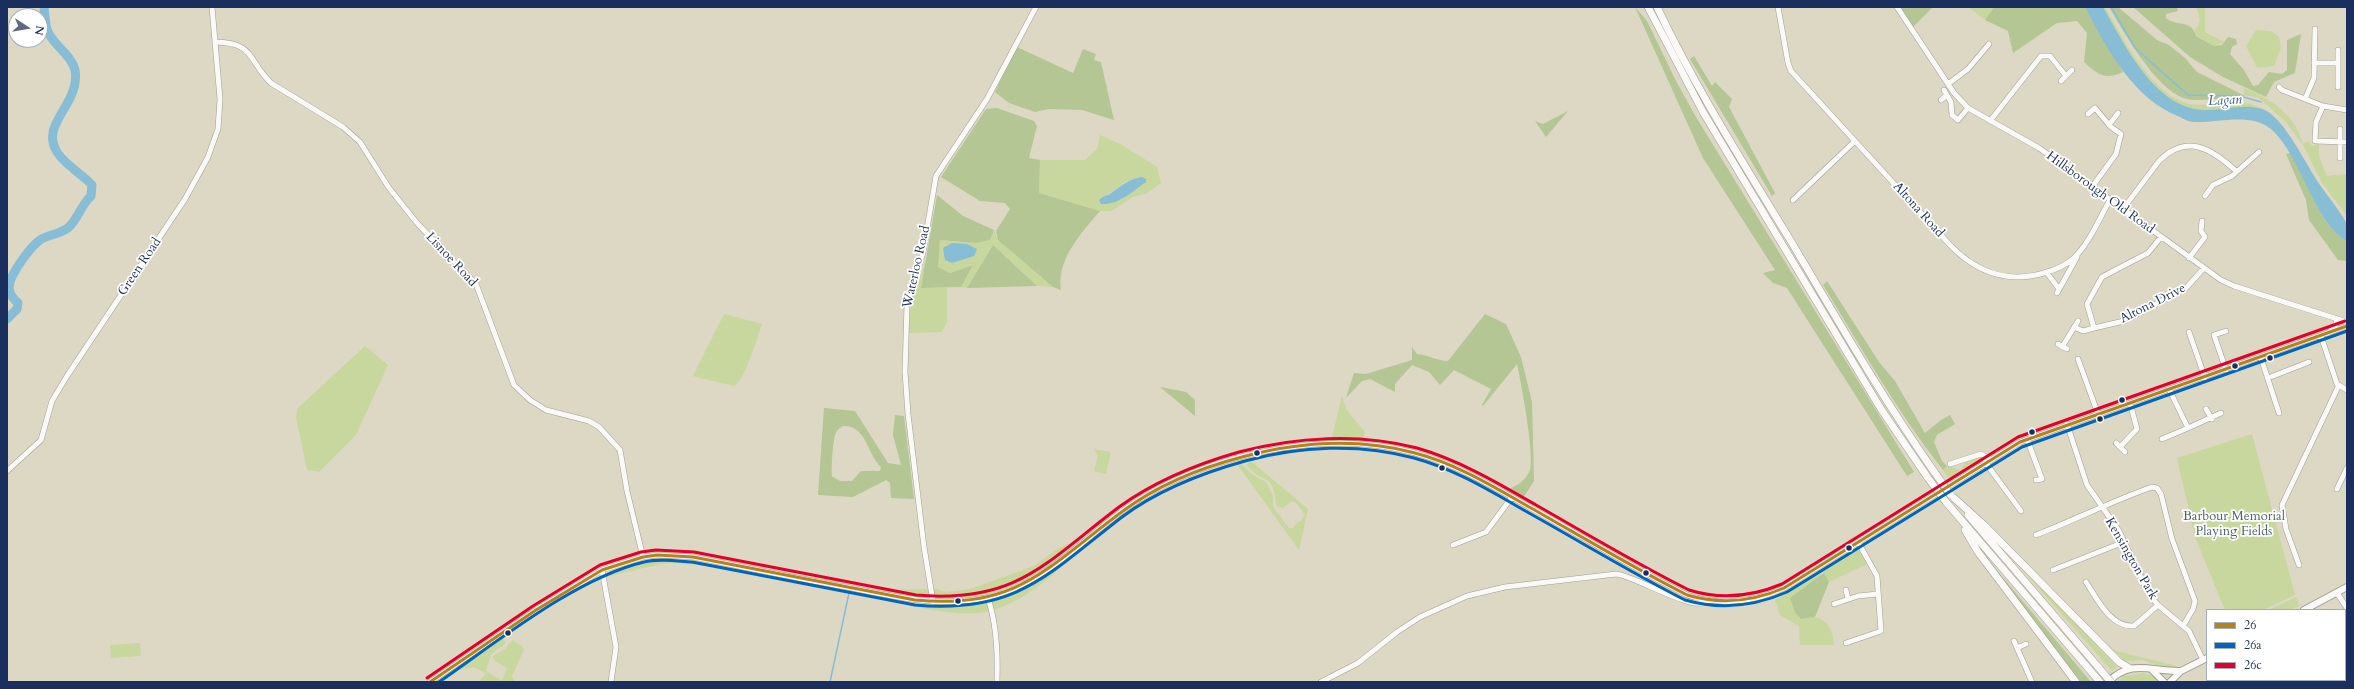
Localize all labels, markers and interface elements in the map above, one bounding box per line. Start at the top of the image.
north arrow [8,8,48,48]
text: N [31,24,48,37]
water label: Lagan [2208,92,2242,110]
street label: Hillsborough Old Road [2043,149,2157,237]
street label: Altona Road [1889,179,1947,241]
street label: Waterloo Road [900,224,934,310]
street label: Lisnoe Road [422,230,480,290]
street label: Green Road [115,235,165,299]
street label: Altona Drive [2118,281,2188,327]
unlabelled marker [2265,353,2275,363]
unlabelled marker [2230,361,2240,371]
unlabelled marker [2117,395,2127,405]
unlabelled marker [2095,414,2105,424]
unlabelled marker [2027,427,2037,437]
unlabelled marker [1252,448,1262,458]
unlabelled marker [1437,463,1447,473]
park label: Barbour Memorial Playing Fields [2183,509,2285,540]
street label: Kensington Park [2101,515,2161,603]
unlabelled marker [1844,543,1854,553]
unlabelled marker [1641,568,1651,578]
unlabelled marker [953,596,963,606]
legend [2206,609,2346,681]
text: 26 [2244,617,2256,633]
unlabelled marker [503,628,513,638]
text: 26a [2244,637,2261,653]
text: 26c [2244,657,2262,673]

